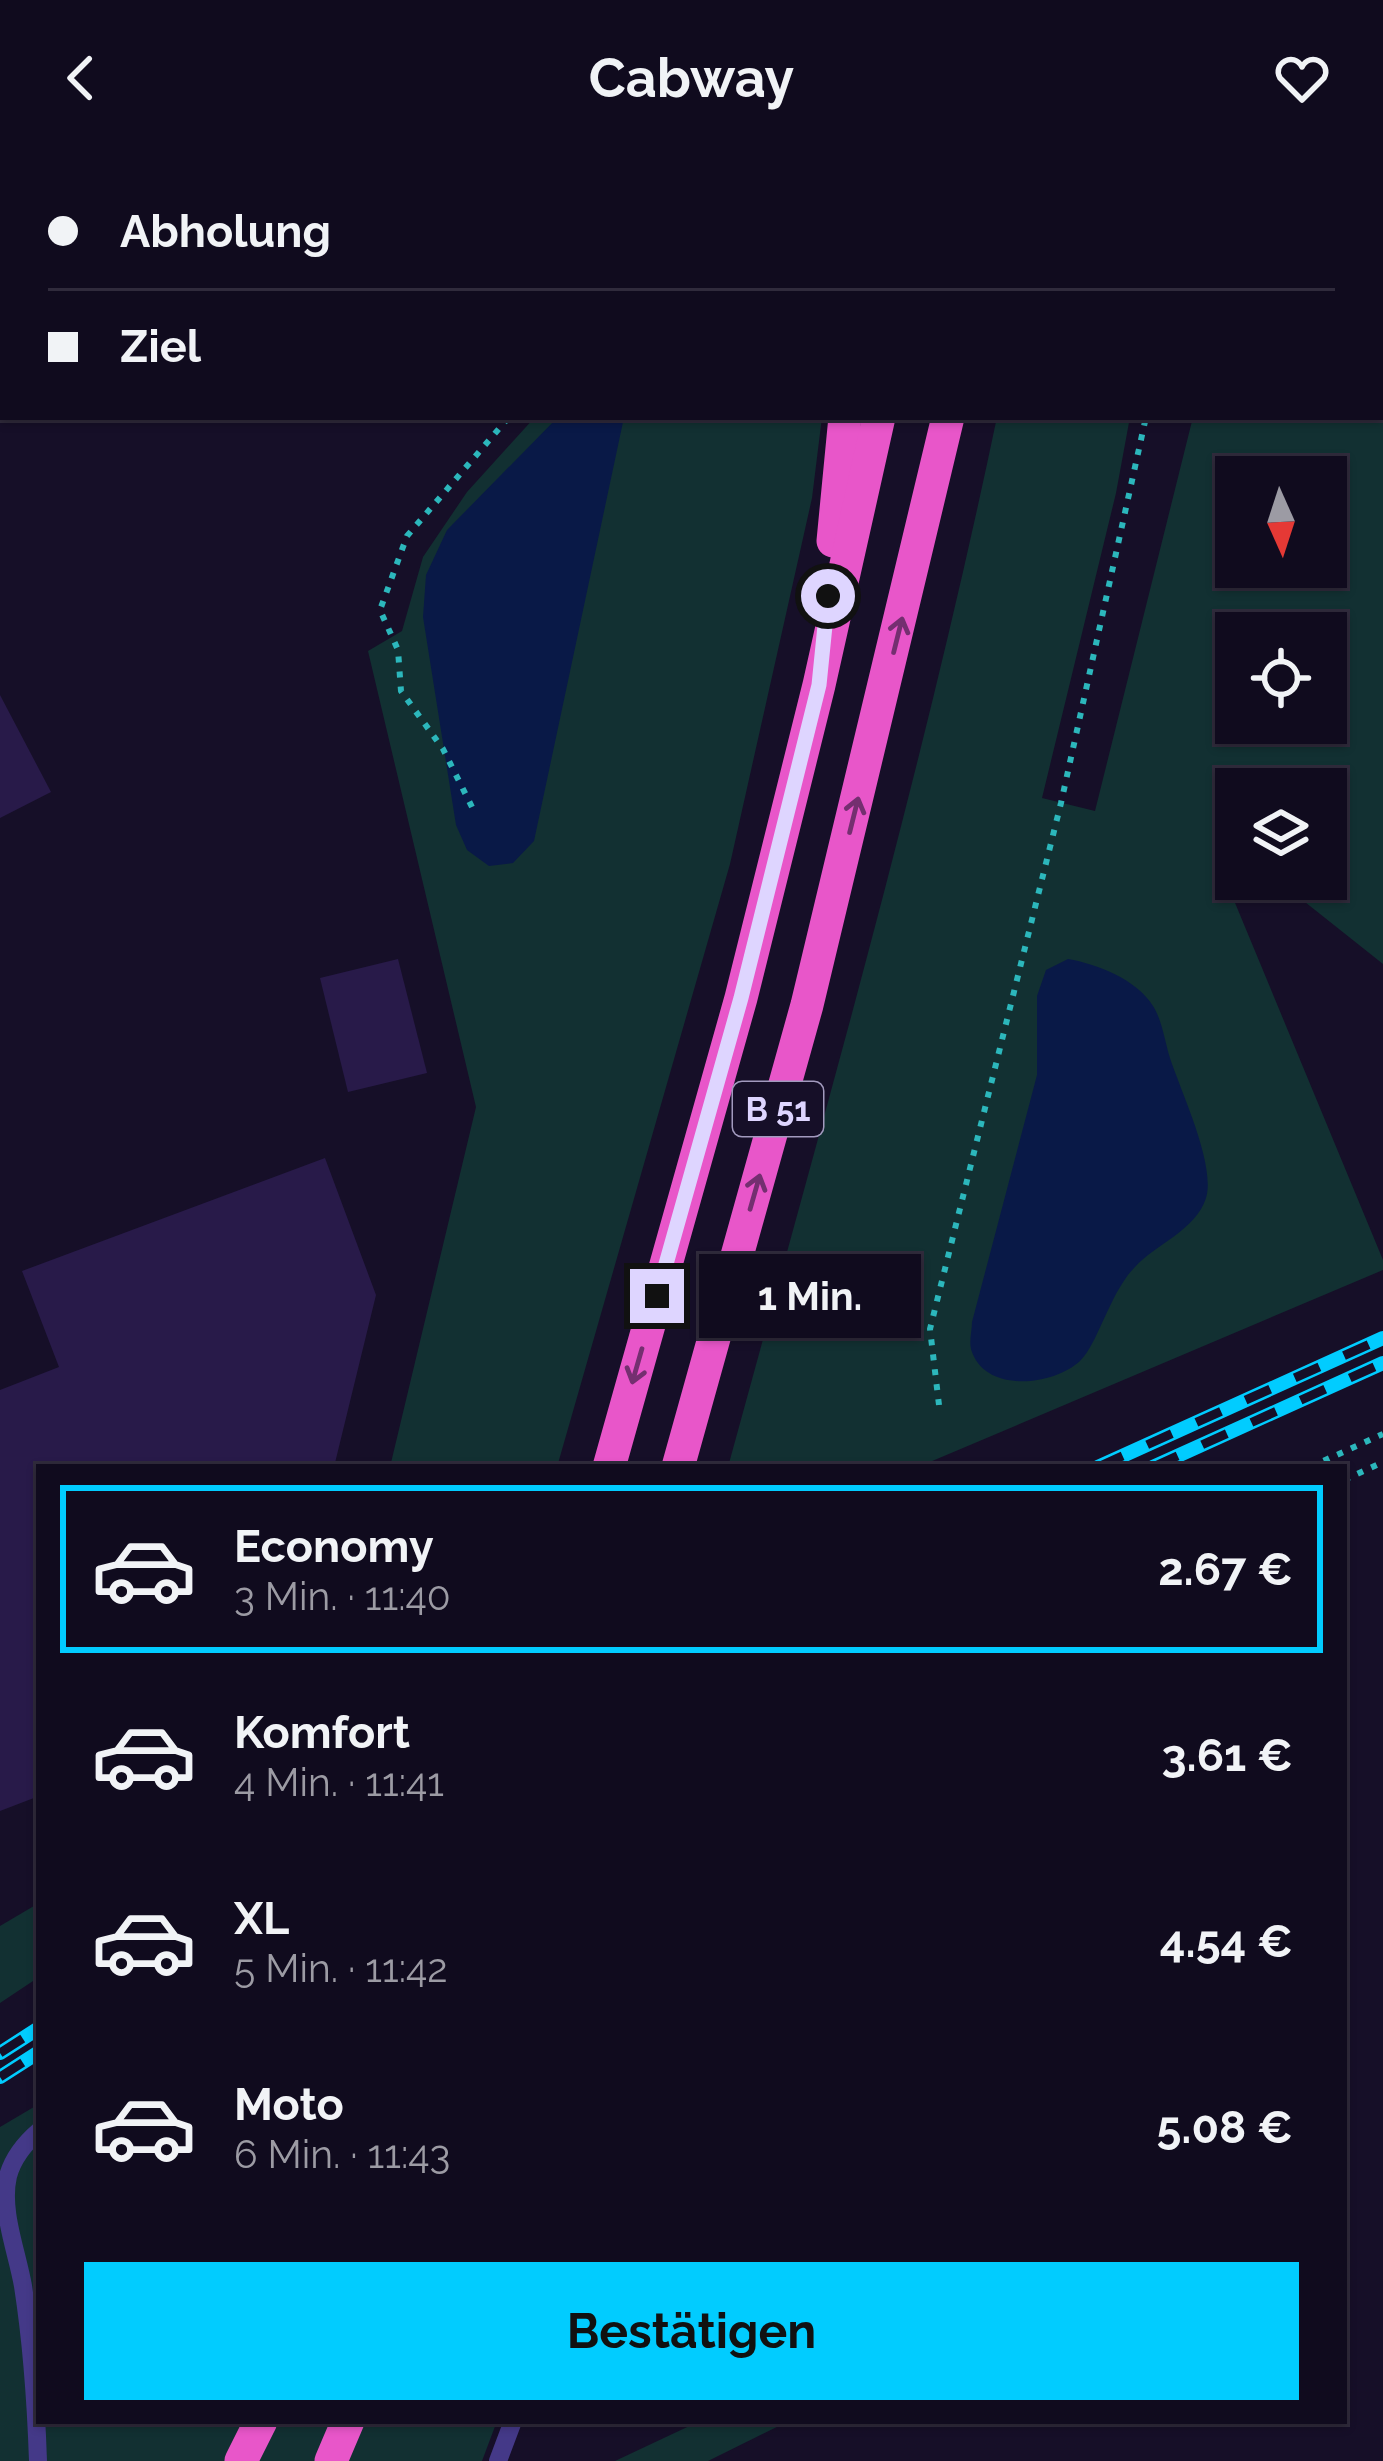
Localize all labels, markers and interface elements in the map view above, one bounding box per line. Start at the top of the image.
icon: back [48,45,114,111]
icon: heart [1269,45,1335,111]
text: Cabway [589,46,794,110]
text: Abholung [120,205,331,258]
text: Ziel [120,320,201,373]
north arrow [1215,456,1347,588]
map controls [1215,456,1347,900]
route start [801,569,855,623]
button: locate [1215,612,1347,744]
one-way arrow [888,617,910,655]
button: layers [1215,768,1347,900]
one-way arrow [844,797,866,835]
road number: B 51 [733,1082,823,1136]
one-way arrow [745,1174,767,1212]
callout: 1 Min. [699,1254,921,1338]
route end [630,1269,684,1323]
text: 1 Min. [758,1273,862,1319]
one-way arrow [625,1346,647,1384]
icon: car [90,1515,198,1623]
text: Economy [234,1520,434,1573]
text: 2.67 € [1158,1543,1293,1596]
text: 3 Min. · 11:40 [234,1573,451,1619]
icon: car [90,1701,198,1809]
text: Komfort [234,1706,410,1759]
text: 3.61 € [1162,1729,1293,1782]
text: 4 Min. · 11:41 [234,1759,444,1805]
icon: car [90,1887,198,1995]
text: XL [234,1892,289,1945]
text: 4.54 € [1160,1915,1293,1968]
text: 5 Min. · 11:42 [234,1945,448,1991]
icon: car [90,2073,198,2181]
text: Moto [234,2078,344,2131]
text: 5.08 € [1156,2101,1293,2154]
text: 6 Min. · 11:43 [234,2131,450,2177]
button: Bestätigen [84,2262,1299,2400]

